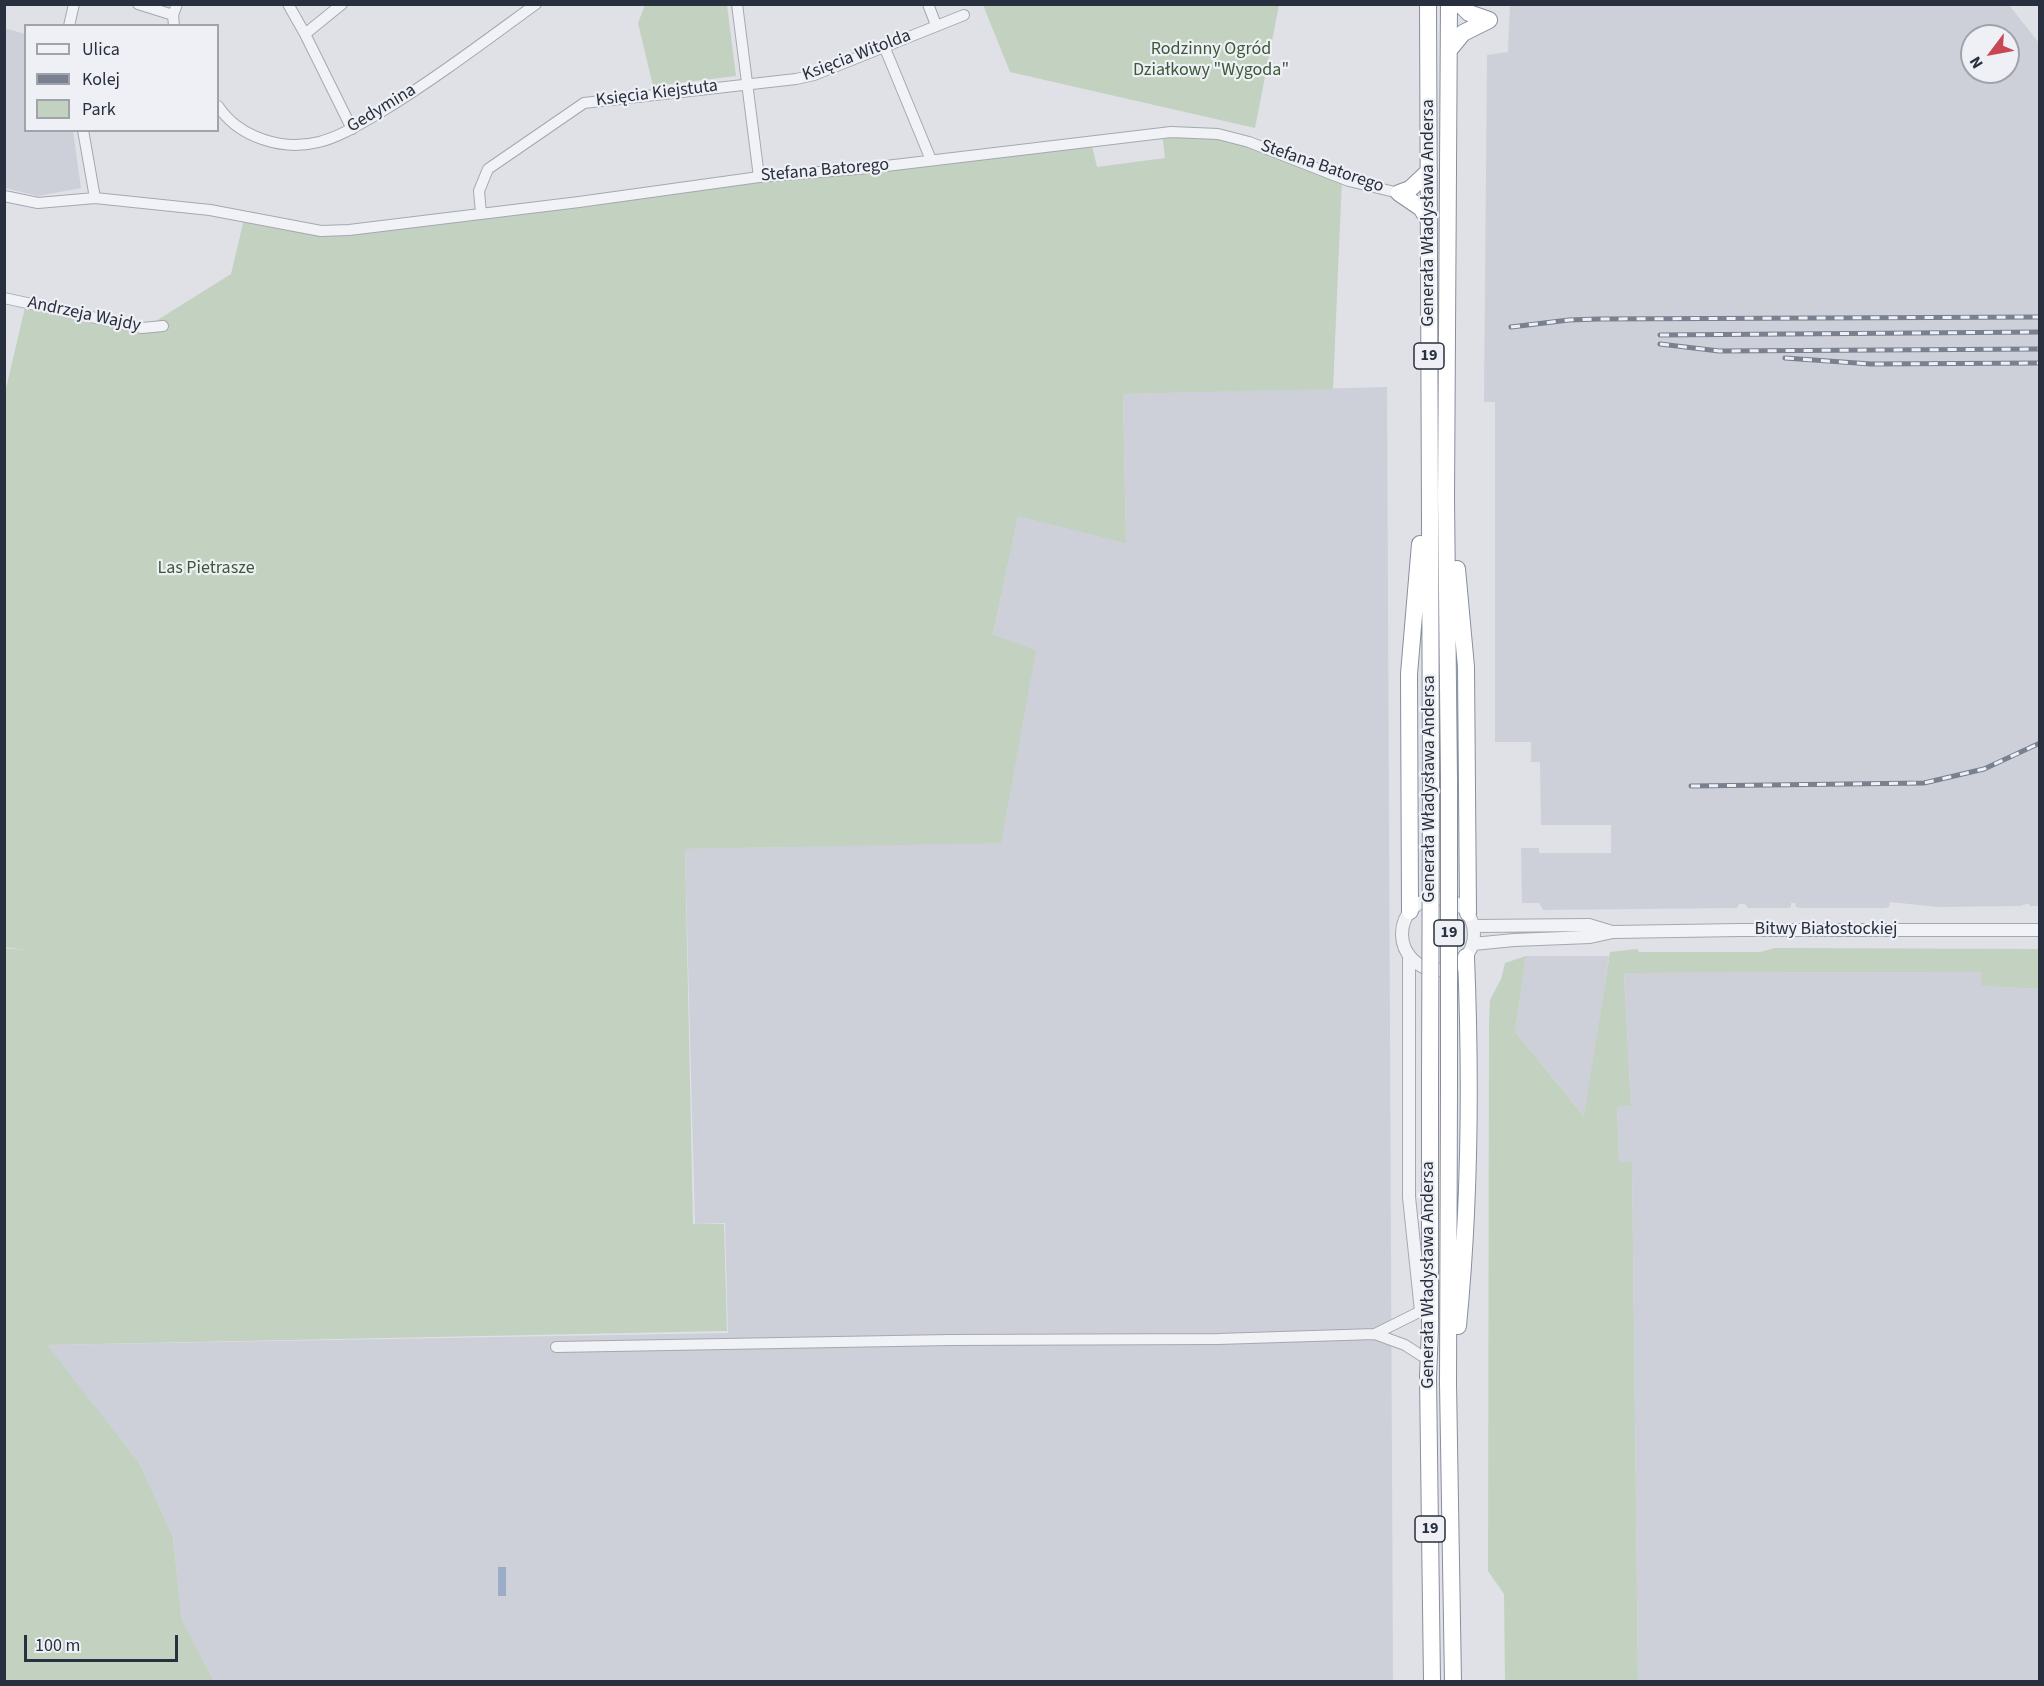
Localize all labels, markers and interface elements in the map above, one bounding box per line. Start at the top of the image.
legend [24,24,219,132]
north arrow [1960,24,2020,84]
street label: Księcia Witolda [800,25,914,87]
text: Ulica [82,37,120,62]
park label: Rodzinny Ogród Działkowy "Wygoda" [1133,39,1289,82]
text: N [1964,52,1989,73]
text: Kolej [82,67,120,92]
street label: Księcia Kiejstuta [595,76,719,112]
street label: Gedymina [344,80,420,138]
text: Park [82,97,116,122]
street label: Generała Władysława Andersa [1418,99,1440,327]
street label: Stefana Batorego [1258,136,1386,198]
street label: Stefana Batorego [760,155,890,187]
street label: Andrzeja Wajdy [25,292,143,338]
road number: 19 [1414,343,1444,369]
park label: Las Pietrasze [157,558,255,580]
street label: Generała Władysława Andersa [1419,675,1441,903]
street label: Bitwy Białostockiej [1755,919,1897,941]
road number: 19 [1434,920,1464,946]
street label: Generała Władysława Andersa [1418,1161,1440,1389]
road number: 19 [1415,1516,1445,1542]
scale bar [27,1623,182,1661]
text: 100 m [35,1633,80,1658]

